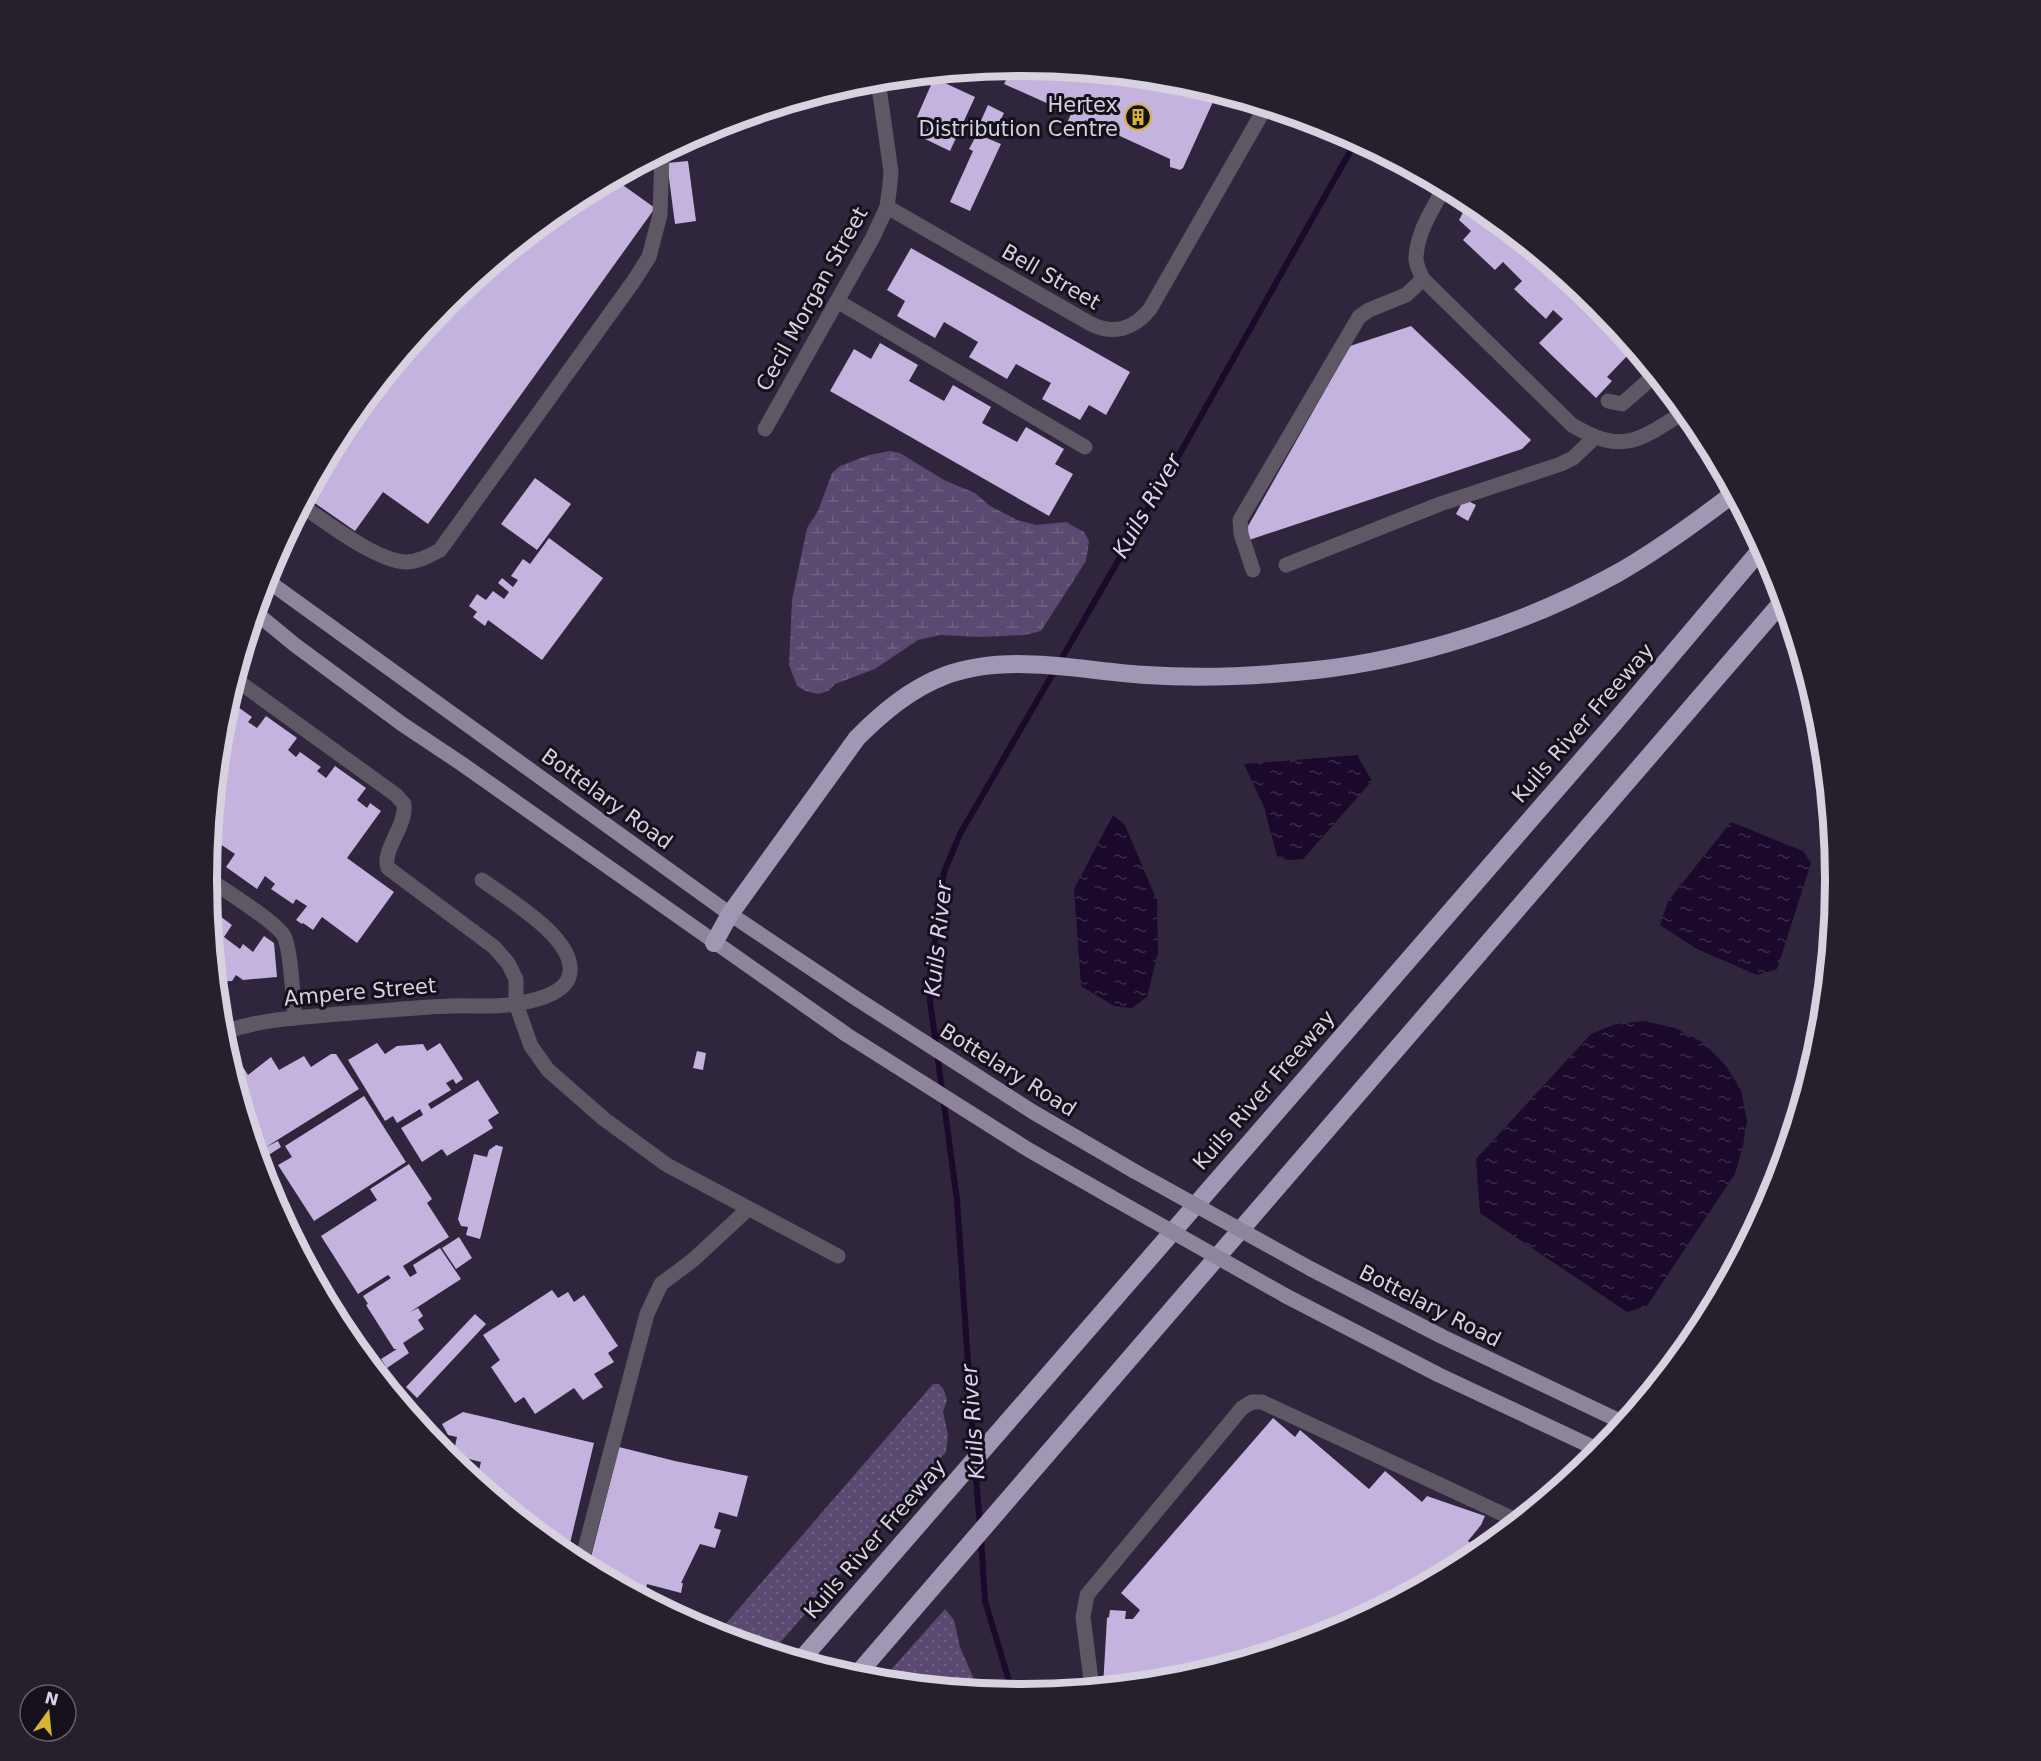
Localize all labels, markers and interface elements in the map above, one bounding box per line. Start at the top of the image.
place label: Hertex Distribution Centre [919,93,1118,141]
building icon: Hertex Distribution Centre [1123,102,1153,132]
street label: Cecil Morgan Street [751,203,873,395]
street label: Bell Street [998,239,1104,315]
water label: Kuils River [1107,448,1188,562]
street label: Kuils River Freeway [1507,638,1659,808]
street label: Bottelary Road [537,744,677,854]
water label: Kuils River [920,878,957,998]
street label: Ampere Street [283,973,437,1011]
street label: Kuils River Freeway [1188,1005,1340,1175]
street label: Bottelary Road [936,1019,1080,1121]
street label: Bottelary Road [1355,1260,1505,1352]
water label: Kuils River [956,1362,989,1480]
street label: Kuils River Freeway [799,1454,951,1624]
north arrow [18,1683,78,1743]
text: N [43,1688,61,1710]

